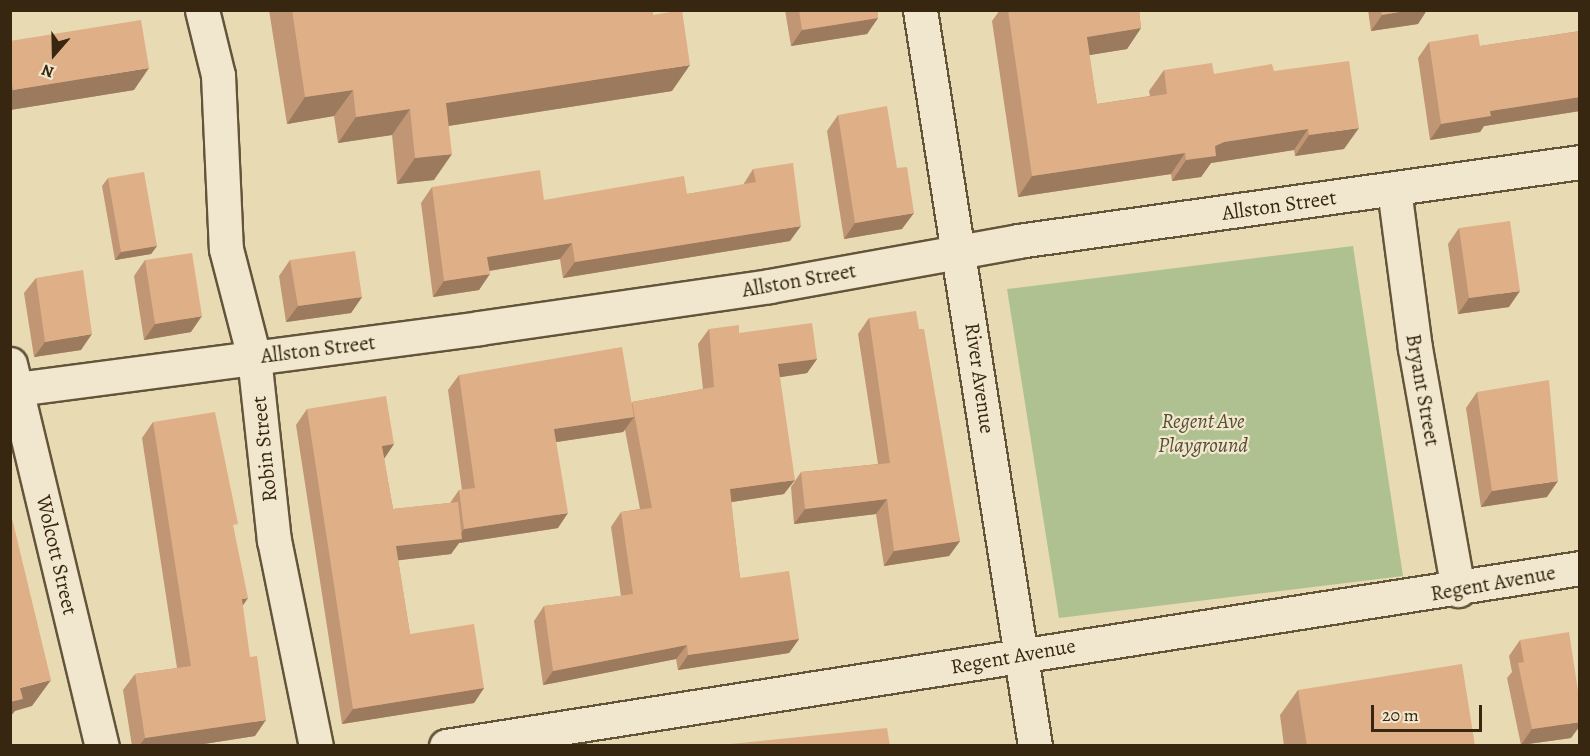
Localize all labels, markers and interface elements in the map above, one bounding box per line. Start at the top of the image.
north arrow [24,24,84,84]
text: N [39,59,57,83]
street label: Allston Street [1220,185,1338,225]
street label: Allston Street [740,258,858,302]
street label: River Avenue [960,321,1000,435]
street label: Allston Street [259,329,377,369]
street label: Bryant Street [1401,332,1445,448]
street label: Robin Street [246,395,282,503]
park label: Regent Ave Playground [1158,408,1248,458]
street label: Wolcott Street [31,493,83,617]
street label: Regent Avenue [1429,560,1557,606]
street label: Regent Avenue [949,633,1077,679]
scale bar [1374,693,1485,731]
text: 20 m [1382,703,1419,727]

